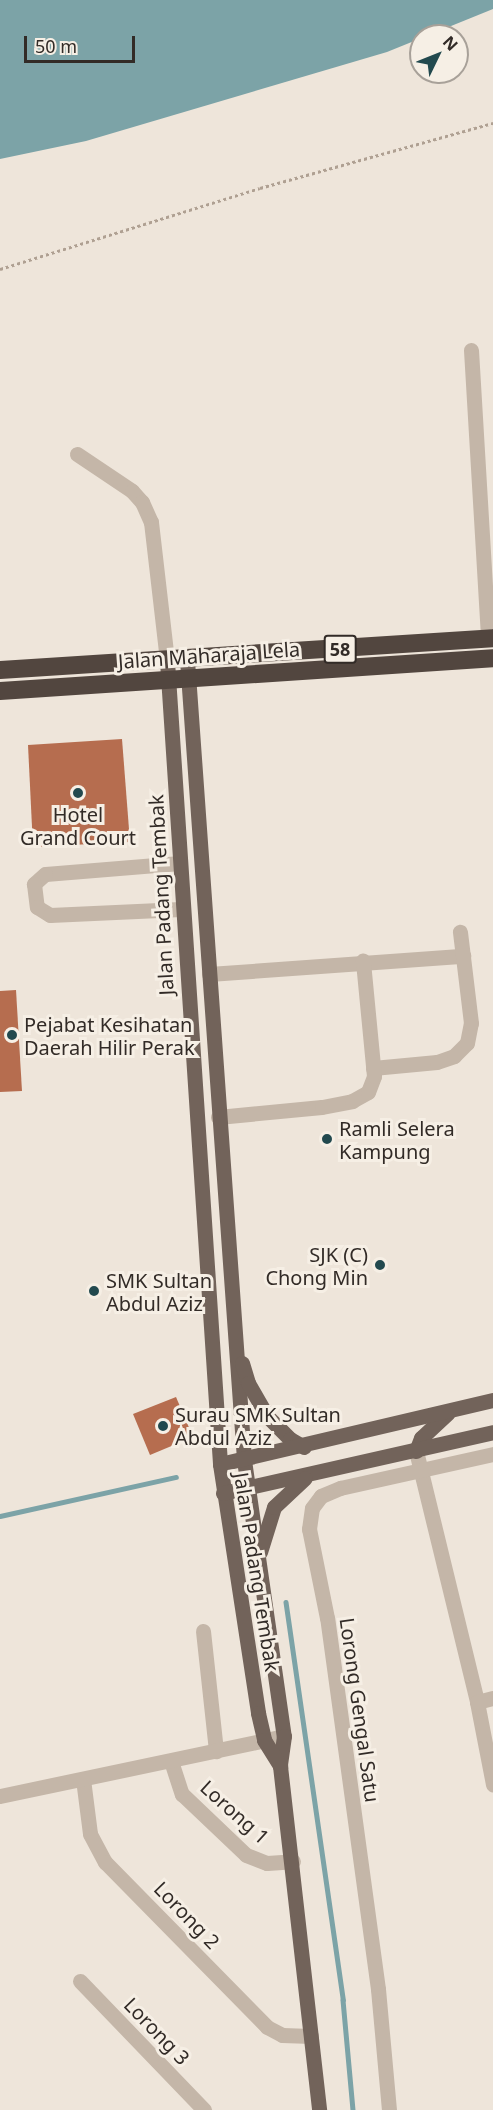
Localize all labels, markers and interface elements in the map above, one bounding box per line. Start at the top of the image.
scale bar [27,24,138,62]
north arrow [409,24,469,84]
text: N [438,31,463,55]
text: 50 m [35,34,77,58]
road number: 58 [324,634,356,664]
street label: Jalan Maharaja Lela [117,637,301,673]
marker: Hotel Grand Court [71,786,85,800]
street label: Jalan Padang Tembak [144,794,178,996]
place label: Hotel Grand Court [20,802,136,849]
place label: Pejabat Kesihatan Daerah Hilir Perak [24,1012,195,1059]
marker: Pejabat Kesihatan Daerah Hilir Perak [5,1028,19,1042]
place label: Ramli Selera Kampung [339,1116,455,1163]
marker: Ramli Selera Kampung [320,1132,334,1146]
place label: SJK (C) Chong Min [265,1242,368,1289]
marker: SJK (C) Chong Min [373,1258,387,1272]
place label: SMK Sultan Abdul Aziz [106,1268,212,1315]
marker: SMK Sultan Abdul Aziz [87,1284,101,1298]
place label: Surau SMK Sultan Abdul Aziz [175,1402,341,1449]
marker: Surau SMK Sultan Abdul Aziz [156,1419,170,1433]
street label: Jalan Padang Tembak [229,1471,285,1673]
street label: Lorong Gengal Satu [335,1616,385,1804]
street label: Lorong 1 [196,1775,274,1849]
street label: Lorong 2 [149,1877,225,1953]
street label: Lorong 3 [119,1993,195,2069]

